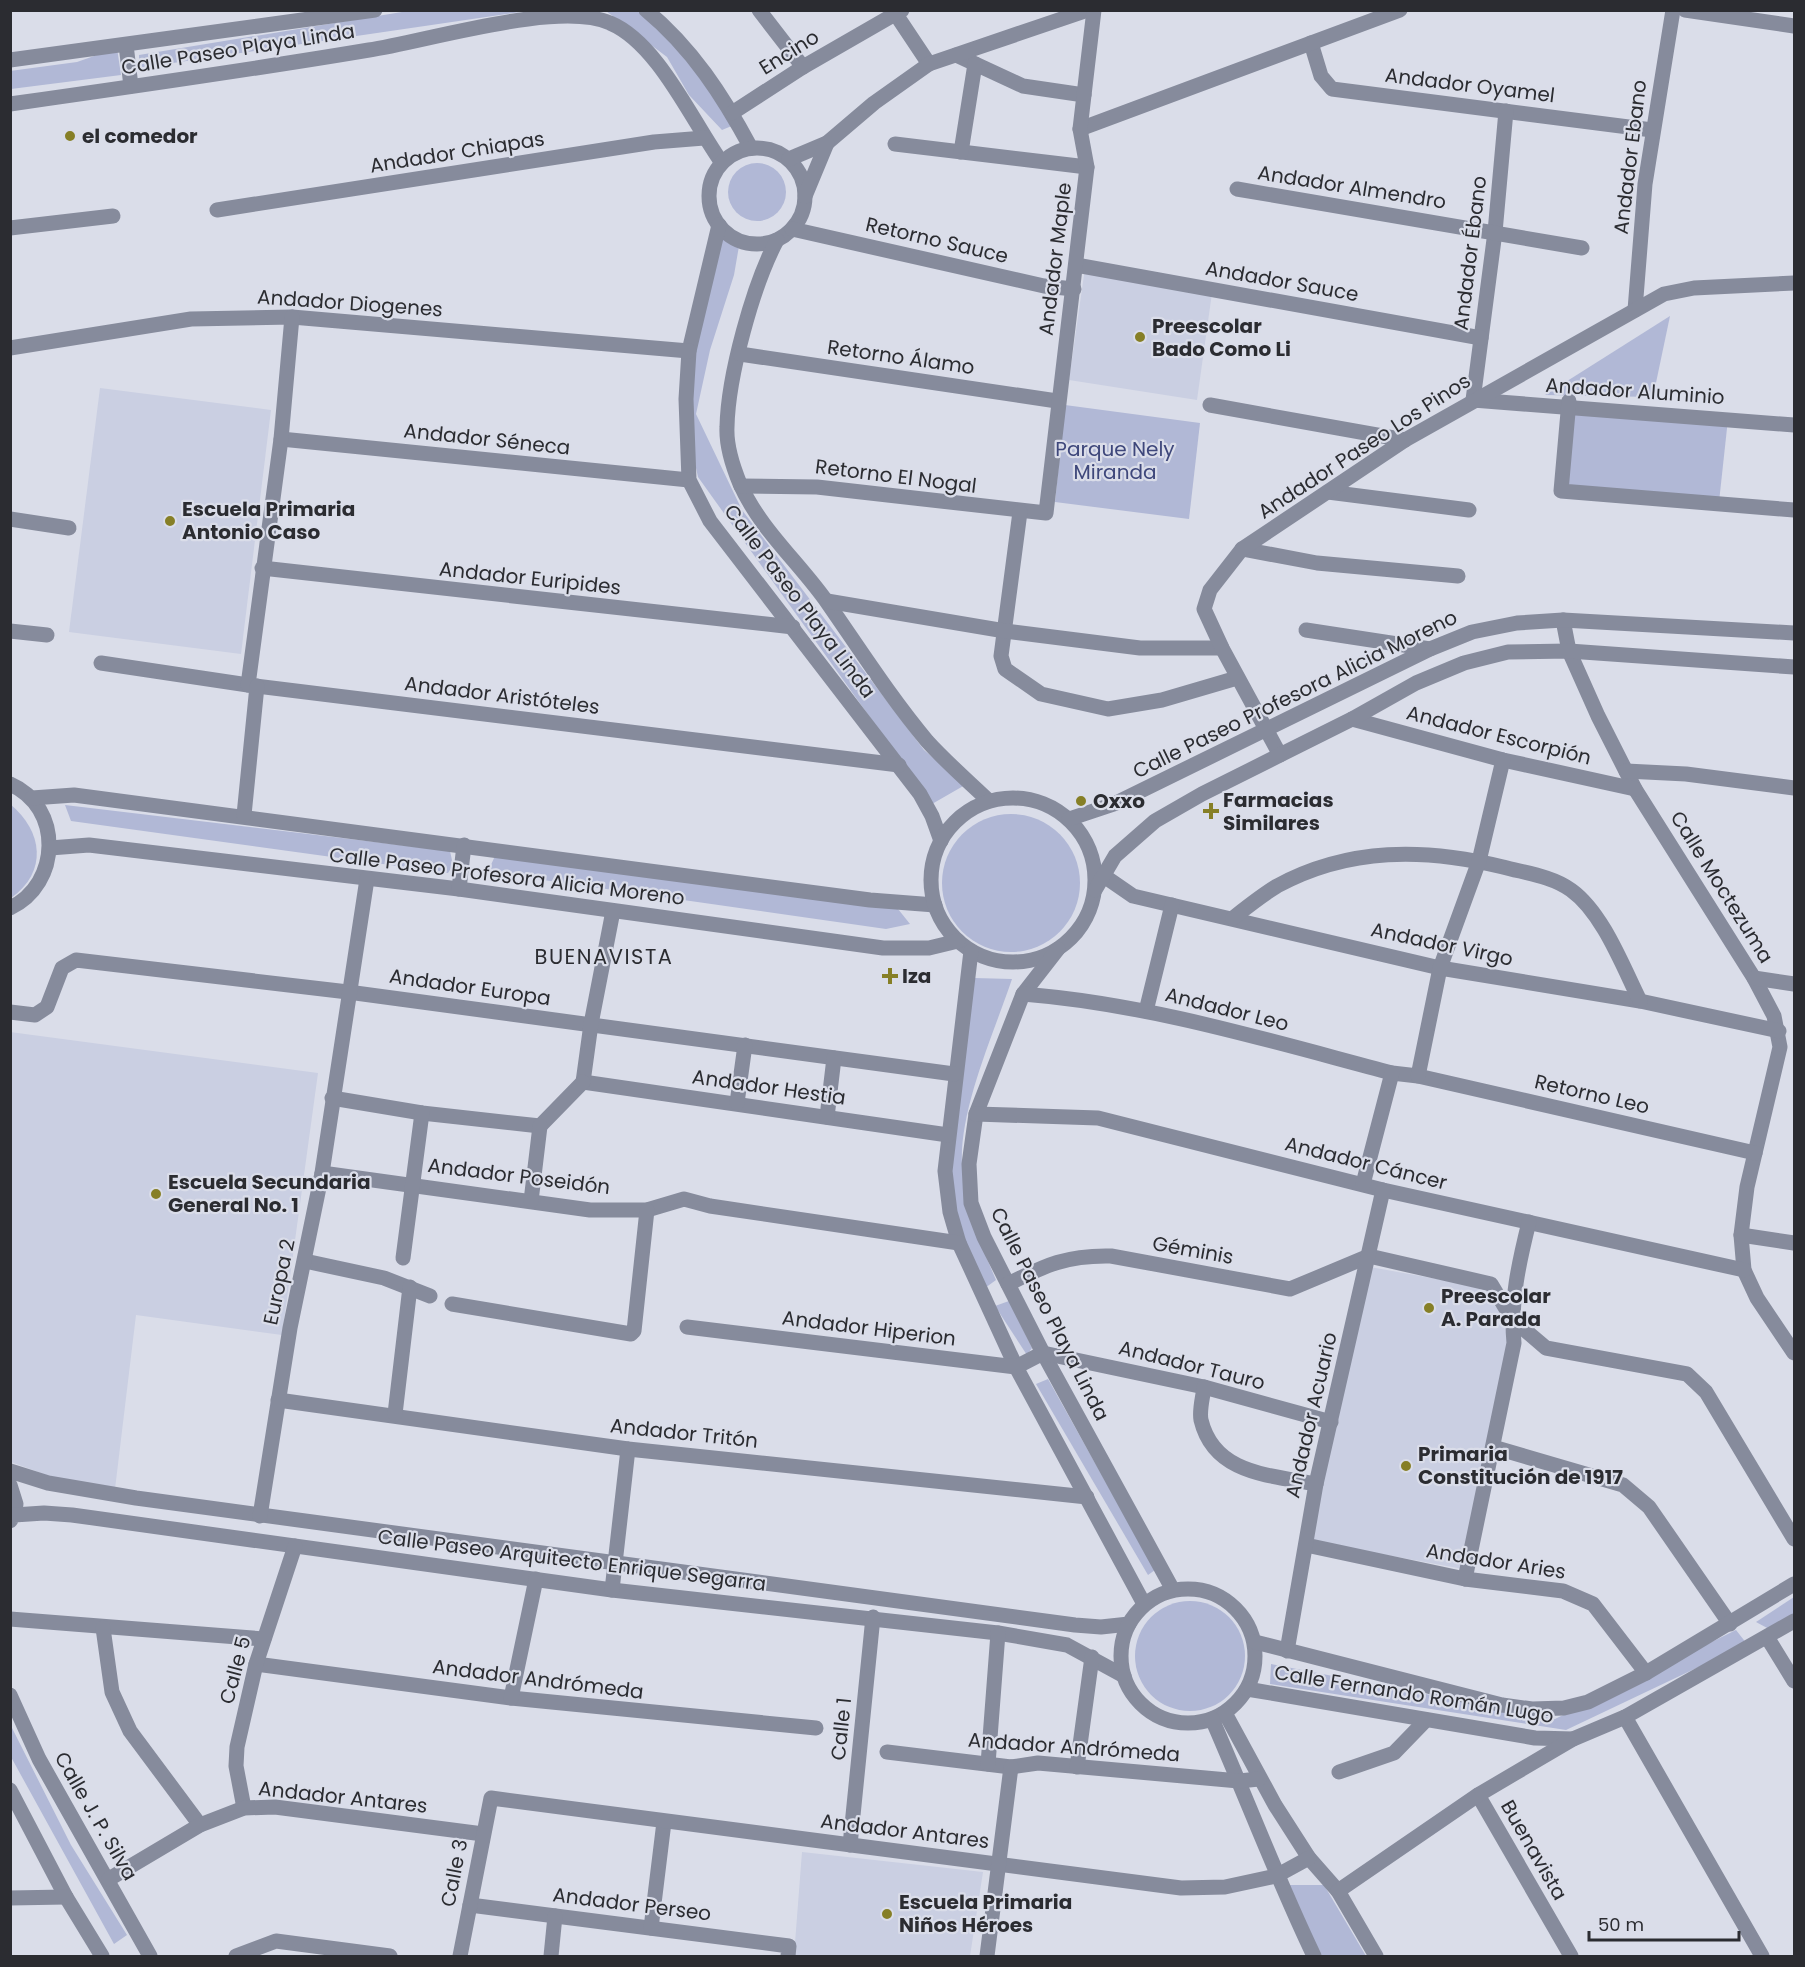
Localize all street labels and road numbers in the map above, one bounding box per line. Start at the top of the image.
street label: Calle Paseo Playa Linda [119,17,357,81]
street label: Encino [754,23,824,81]
street label: Andador Oyamel [1383,61,1557,109]
street label: Andador Ebano [1607,78,1653,236]
street label: Andador Chiapas [368,124,546,180]
street label: Andador Almendro [1256,158,1448,216]
street label: Andador Ébano [1447,174,1493,332]
street label: Andador Maple [1032,181,1078,337]
street label: Retorno Sauce [863,210,1011,270]
street label: Andador Sauce [1203,254,1361,308]
street label: Andador Diogenes [256,283,444,323]
street label: Retorno Álamo [826,333,976,381]
street label: Andador Paseo Los Pinos [1252,367,1476,525]
street label: Andador Aluminio [1544,371,1726,411]
street label: Andador Séneca [402,416,572,462]
street label: Retorno El Nogal [814,452,978,500]
street label: Calle Paseo Playa Linda [718,498,882,704]
street label: Andador Euripides [438,555,622,601]
street label: Calle Paseo Profesora Alicia Moreno [1128,603,1462,785]
street label: Andador Aristóteles [403,669,601,721]
street label: Andador Escorpión [1404,698,1594,772]
street label: Calle Moctezuma [1664,806,1780,968]
street label: Calle Paseo Profesora Alicia Moreno [328,840,686,912]
street label: Andador Virgo [1368,915,1516,973]
street label: Andador Europa [387,962,553,1012]
street label: Andador Leo [1162,980,1292,1038]
street label: Andador Hestia [690,1062,848,1112]
street label: Retorno Leo [1532,1067,1652,1121]
street label: Andador Cáncer [1282,1129,1450,1197]
street label: Andador Poseidón [426,1151,612,1201]
street label: Calle Paseo Playa Linda [984,1202,1116,1426]
street label: Géminis [1150,1229,1236,1271]
street label: Europa 2 [256,1236,302,1328]
street label: Andador Hiperion [780,1303,958,1353]
street label: Andador Acuario [1278,1329,1344,1501]
street label: Andador Tauro [1116,1333,1268,1397]
street label: Andador Tritón [609,1411,759,1455]
street label: Calle Paseo Arquitecto Enrique Segarra [376,1522,768,1598]
street label: Andador Aries [1424,1536,1568,1586]
street label: Calle 5 [213,1633,257,1707]
street label: Andador Andrómeda [431,1652,645,1706]
street label: Calle Fernando Román Lugo [1272,1658,1556,1730]
street label: Calle 1 [824,1696,858,1762]
street label: Andador Andrómeda [967,1726,1181,1768]
street label: Calle J. P. Silva [48,1747,144,1885]
street label: Andador Antares [257,1774,429,1820]
street label: Buenavista [1494,1795,1574,1905]
street label: Andador Antares [819,1807,991,1855]
street label: Calle 3 [434,1837,474,1909]
street label: Andador Perseo [551,1880,713,1928]

